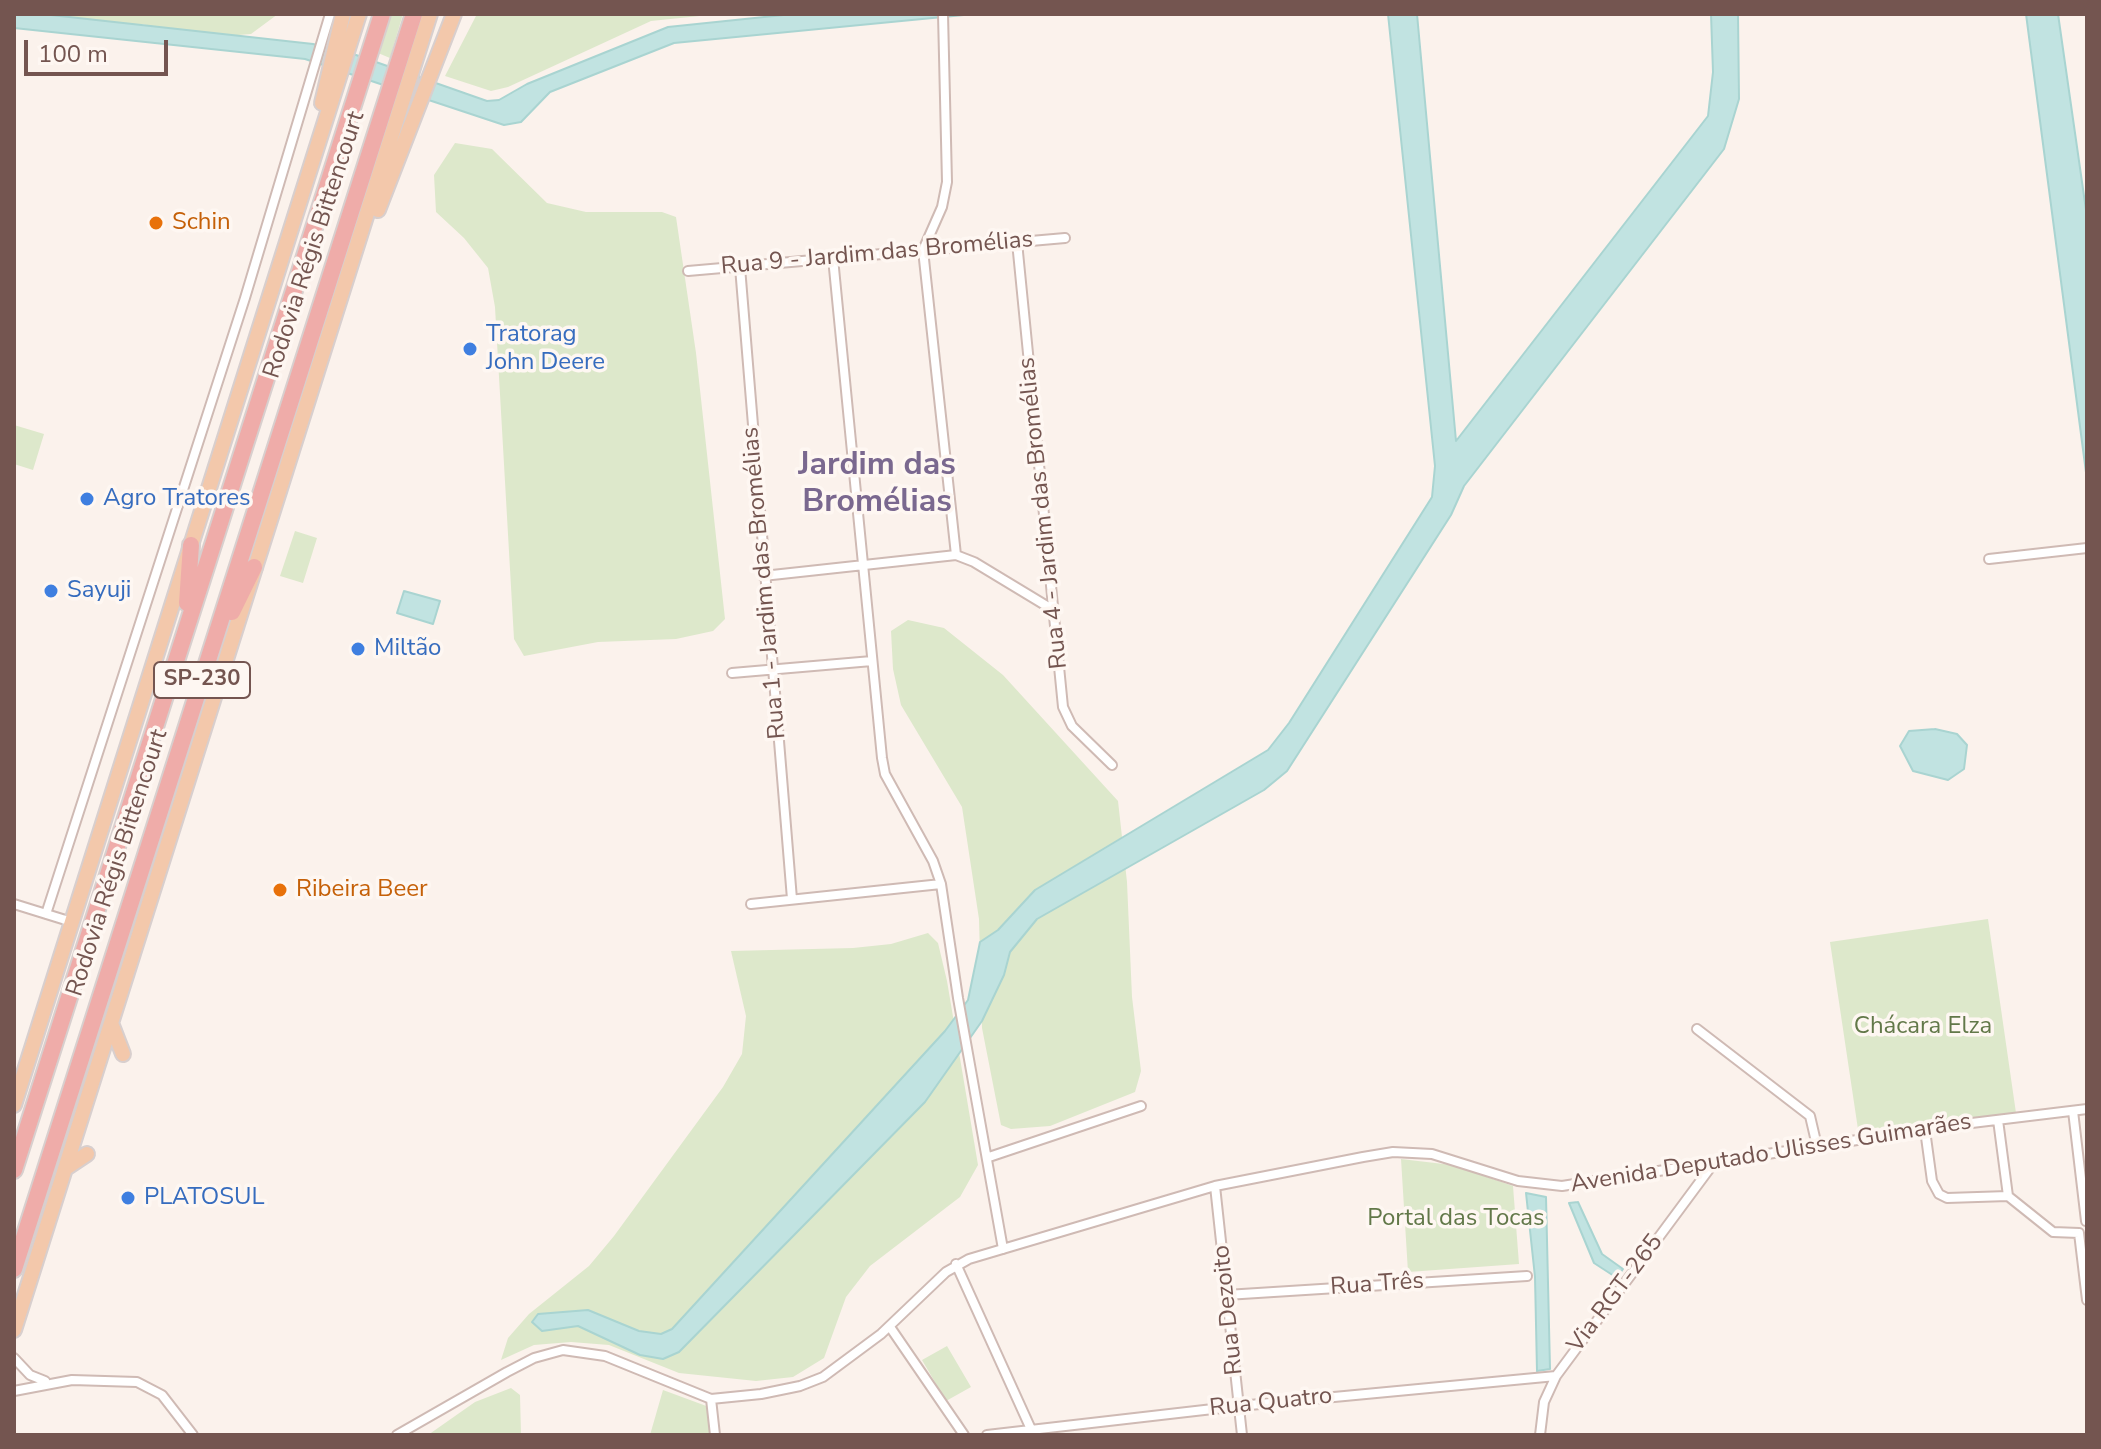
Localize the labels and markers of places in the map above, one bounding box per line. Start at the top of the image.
place label: Schin [172,209,231,237]
marker: Schin [147,214,165,232]
place label: Tratorag John Deere [486,321,605,377]
marker: Tratorag John Deere [461,340,479,358]
place label: Agro Tratores [103,485,251,513]
marker: Agro Tratores [78,490,96,508]
place label: Sayuji [67,577,131,605]
marker: Sayuji [42,582,60,600]
place label: Miltão [374,635,441,663]
marker: Miltão [349,640,367,658]
place label: Ribeira Beer [296,876,428,904]
marker: Ribeira Beer [271,881,289,899]
place label: PLATOSUL [144,1184,264,1212]
marker: PLATOSUL [119,1189,137,1207]

